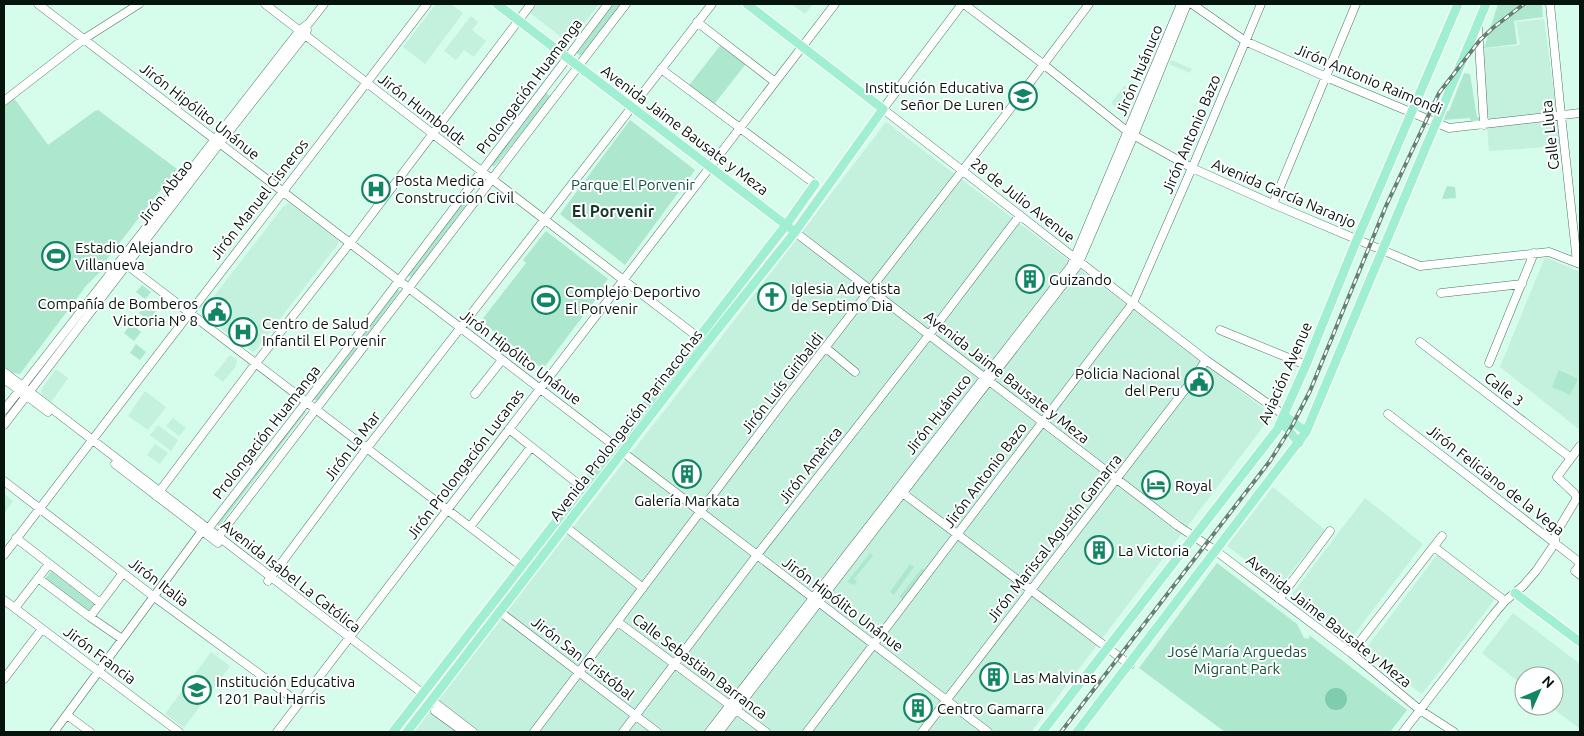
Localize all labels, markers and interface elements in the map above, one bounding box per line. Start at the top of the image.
street label: Prolongación Huamanga [473,15,585,157]
street label: Jirón Huánuco [1112,22,1166,118]
street label: Jirón Antonio Raimondi [1293,40,1445,118]
street label: Jirón Hipólito Unánue [137,59,263,163]
street label: Avenida Jaime Bausate y Meza [598,62,772,198]
street label: Jirón Humboldt [375,70,469,148]
street label: Jirón Antonio Bazo [1158,72,1224,196]
place label: Institución Educativa Señor De Luren [865,79,1004,113]
school or university icon: Institución Educativa Señor De Luren [1008,81,1038,111]
street label: Calle Lluta [1538,99,1562,171]
street label: Jirón Manuel Cisneros [207,135,311,263]
street label: 28 de Julio Avenue [968,154,1078,246]
street label: Avenida García Naranjo [1209,155,1359,231]
street label: Jirón Abtao [134,156,196,228]
place label: Posta Medica Construccion Civil [395,172,514,206]
hospital icon: Posta Medica Construccion Civil [361,174,391,204]
park label: Parque El Porvenir [571,176,695,193]
district label: El Porvenir [572,202,655,220]
place label: Estadio Alejandro Villanueva [75,239,193,273]
sports icon: Estadio Alejandro Villanueva [41,241,71,271]
building icon: Guizando [1015,264,1045,294]
place label: Guizando [1049,271,1112,288]
place label: Iglesia Advetista de Septimo Dia [791,280,901,314]
church icon: Iglesia Advetista de Septimo Dia [757,282,787,312]
place label: Complejo Deportivo El Porvenir [565,283,700,317]
sports icon: Complejo Deportivo El Porvenir [531,285,561,315]
place label: Compañía de Bomberos Victoria Nº 8 [38,295,198,329]
public building icon: Compañía de Bomberos Victoria Nº 8 [202,297,232,327]
street label: Jirón Hipólito Unánue [457,306,585,408]
street label: Avenida Jaime Bausate y Meza [921,307,1093,447]
place label: Centro de Salud Infantil El Porvenir [262,315,386,349]
hospital icon: Centro de Salud Infantil El Porvenir [228,317,258,347]
street label: Aviación Avenue [1255,319,1315,427]
street label: Avenida Prolongación Parinacochas [546,326,706,524]
street label: Jirón Luís Giribaldi [737,329,827,437]
street label: Prolongación Huamanga [209,362,323,502]
place label: Policia Nacional del Peru [1075,365,1180,399]
public building icon: Policia Nacional del Peru [1184,367,1214,397]
street label: Calle 3 [1481,368,1527,410]
street label: Jirón Huánuco [901,371,975,457]
street label: Jirón Prolongación Lucanas [403,386,527,542]
street label: Jirón La Mar [320,408,384,484]
street label: Jirón Antonio Bazo [940,419,1030,531]
street label: Jirón Feliciano de la Vega [1424,421,1568,539]
street label: Jirón Amèrica [775,423,845,507]
street label: Jirón Mariscal Agustín Gamarra [983,451,1125,625]
building icon: Galería Markata [672,459,702,489]
hotel icon: Royal [1141,470,1171,500]
place label: Royal [1175,477,1212,494]
place label: Galería Markata [634,492,740,509]
street label: Avenida Isabel La Católica [218,516,364,636]
building icon: La Victoria [1084,535,1114,565]
place label: La Victoria [1118,542,1189,559]
street label: Avenida Jaime Bausate y Meza [1243,551,1415,691]
street label: Jirón Hipólito Unánue [779,553,907,655]
street label: Jirón Italia [126,554,192,610]
street label: Calle Sebastian Barranca [629,610,771,722]
street label: Jirón San Cristóbal [528,613,638,703]
street label: Jirón Francia [61,623,139,687]
park label: José María Arguedas Migrant Park [1167,643,1307,677]
building icon: Las Malvinas [979,662,1009,692]
north arrow [1514,666,1564,716]
place label: Las Malvinas [1013,669,1097,686]
text: N [1539,672,1558,691]
place label: Institución Educativa 1201 Paul Harris [216,673,355,707]
school or university icon: Institución Educativa 1201 Paul Harris [182,675,212,705]
building icon: Centro Gamarra [903,693,933,723]
place label: Centro Gamarra [937,700,1044,717]

